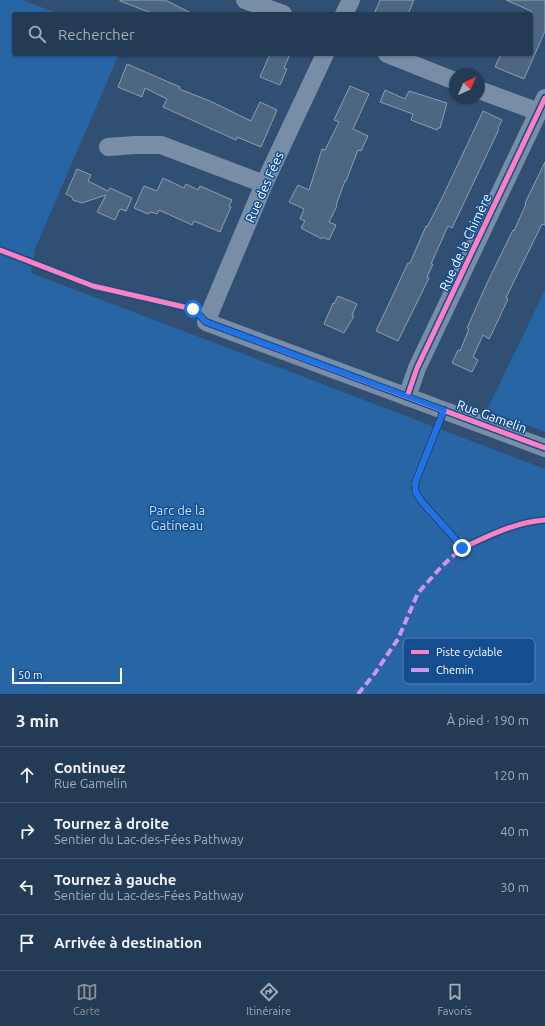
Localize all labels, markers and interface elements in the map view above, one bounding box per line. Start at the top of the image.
search box [12,12,533,56]
icon: search [26,23,48,45]
text: Rechercher [58,26,135,43]
north arrow [449,68,485,104]
street label: Rue des Fées [242,149,286,225]
street label: Rue de la Chimère [436,191,494,293]
route start [184,300,202,318]
street label: Rue Gamelin [455,397,529,435]
park label: Parc de la Gatineau [149,503,205,532]
route end [453,539,471,557]
legend [403,638,535,684]
text: Piste cyclable [436,646,503,658]
text: Chemin [436,664,474,676]
scale bar [12,666,122,685]
text: 50 m [18,669,42,681]
text: 3 min [16,711,59,730]
text: À pied · 190 m [447,713,529,727]
text: Continuez [54,759,125,776]
icon: ahead [16,764,38,786]
text: 120 m [493,768,529,782]
text: Rue Gamelin [54,776,127,790]
text: Tournez à droite [54,815,169,832]
icon: right [16,820,38,842]
text: 40 m [500,824,529,838]
text: Sentier du Lac-des-Fées Pathway [54,832,243,846]
text: Tournez à gauche [54,871,177,888]
icon: left [16,876,38,898]
text: 30 m [500,880,529,894]
text: Sentier du Lac-des-Fées Pathway [54,888,243,902]
icon: arrive [16,932,38,954]
text: Arrivée à destination [54,934,202,951]
tab: Carte [73,981,100,1017]
tab: Itinéraire [246,981,291,1017]
tab: Favoris [437,981,472,1017]

